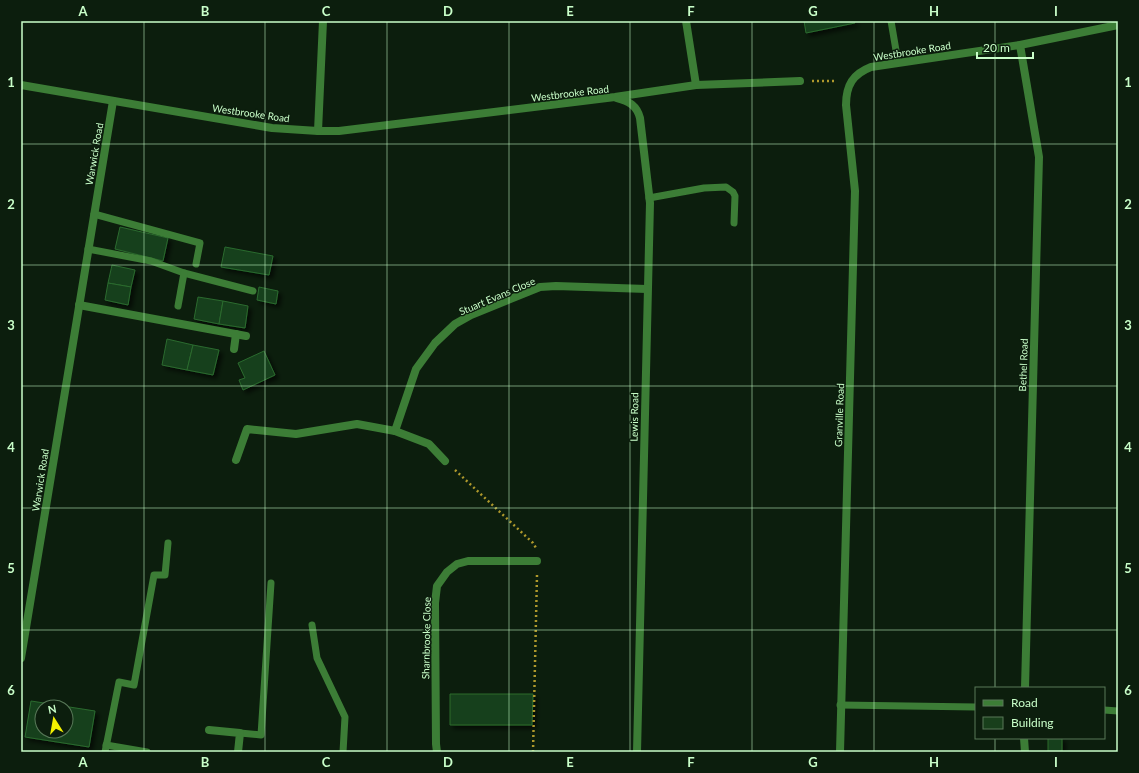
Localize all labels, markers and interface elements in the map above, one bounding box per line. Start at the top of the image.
text: A [77,3,88,19]
text: B [201,3,210,19]
text: C [322,3,331,19]
text: D [443,3,453,19]
text: E [566,3,574,19]
text: F [687,3,695,19]
text: G [808,3,818,19]
text: H [929,3,939,19]
text: I [1054,3,1058,19]
scale bar [977,34,1033,60]
street label: Westbrooke Road [872,39,952,63]
text: 20 m [983,40,1010,55]
text: 1 [7,74,15,90]
text: 1 [1124,74,1132,90]
street label: Westbrooke Road [530,82,610,104]
street label: Westbrooke Road [211,102,291,124]
street label: Warwick Road [83,122,105,186]
text: 2 [7,196,15,212]
text: 2 [1124,196,1132,212]
street label: Stuart Evans Close [457,275,537,317]
text: 3 [7,317,15,333]
text: 3 [1124,317,1132,333]
street label: Bethel Road [1016,338,1030,392]
street label: Granville Road [832,383,846,447]
street label: Lewis Road [628,392,640,442]
text: 4 [7,439,15,455]
text: 4 [1124,439,1132,455]
street label: Warwick Road [29,448,51,512]
text: 5 [7,560,15,576]
text: 5 [1124,560,1132,576]
street label: Sharnbrooke Close [419,597,433,679]
text: 6 [7,682,15,698]
text: 6 [1124,682,1132,698]
legend [975,687,1105,739]
text: Road [1011,695,1038,710]
north arrow [34,699,74,739]
text: N [47,702,57,716]
text: Building [1011,715,1054,730]
text: A [77,754,88,770]
text: B [201,754,210,770]
text: C [322,754,331,770]
text: D [443,754,453,770]
text: E [566,754,574,770]
text: F [687,754,695,770]
text: G [808,754,818,770]
text: H [929,754,939,770]
text: I [1054,754,1058,770]

